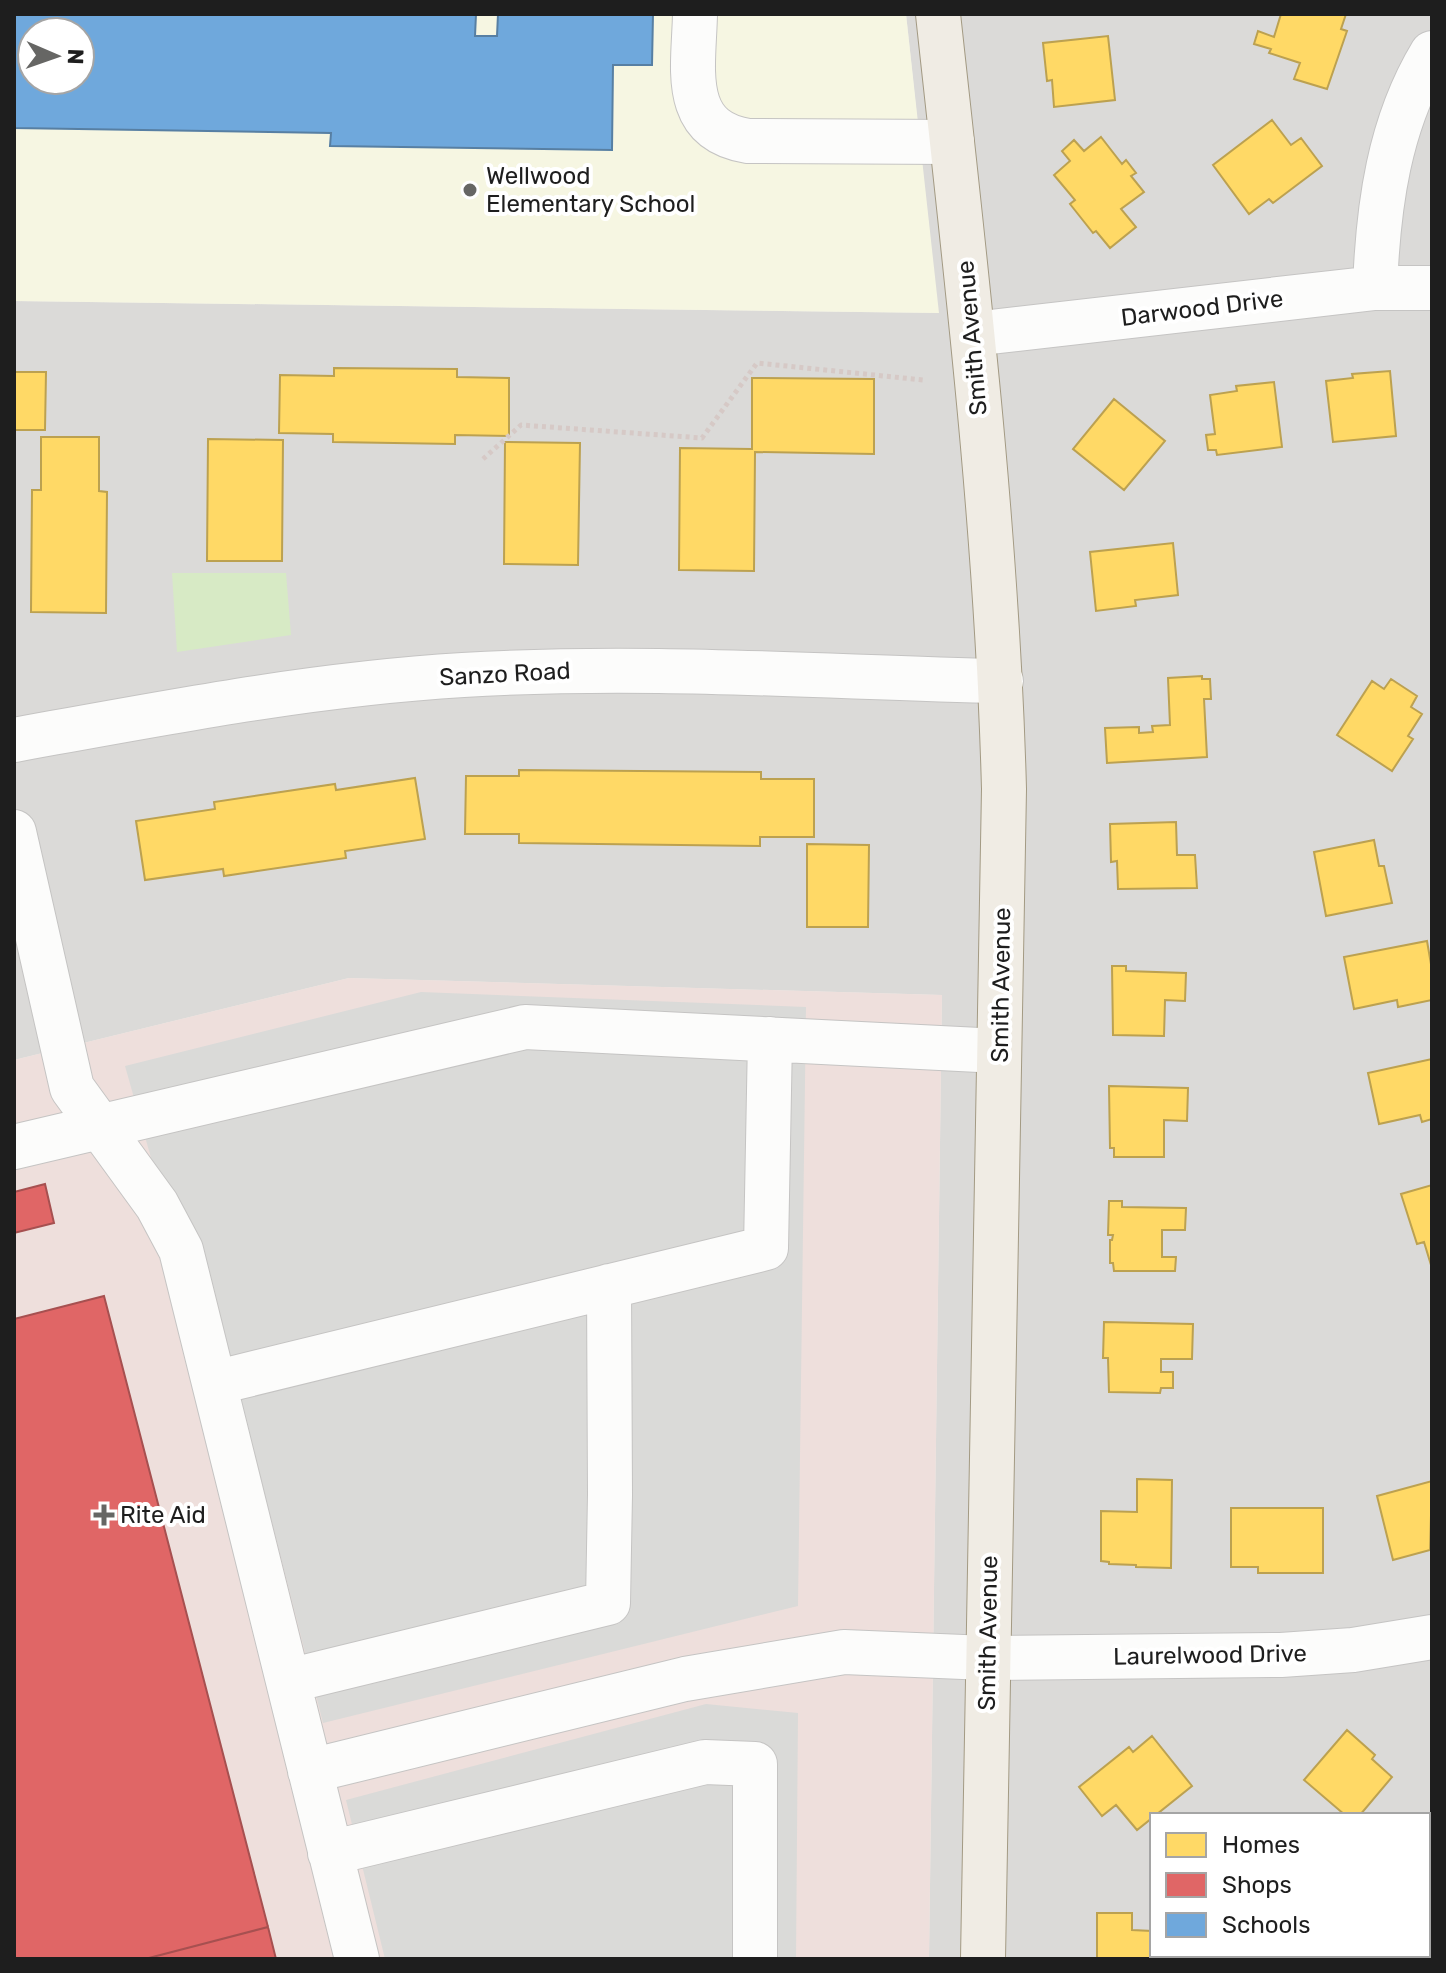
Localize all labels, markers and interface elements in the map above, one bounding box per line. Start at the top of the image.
north arrow [16,16,96,96]
text: N [62,48,89,65]
place label: Wellwood Elementary School [486,162,695,218]
marker: Wellwood Elementary School [461,181,479,199]
street label: Smith Avenue [951,259,993,417]
street label: Darwood Drive [1119,284,1285,332]
street label: Sanzo Road [439,657,571,691]
street label: Smith Avenue [986,907,1016,1063]
place label: Rite Aid [120,1501,206,1529]
marker: Rite Aid [95,1506,113,1524]
street label: Smith Avenue [973,1555,1003,1711]
street label: Laurelwood Drive [1113,1639,1307,1671]
legend [1150,1813,1430,1957]
text: Homes [1222,1831,1300,1859]
text: Shops [1222,1871,1292,1899]
text: Schools [1222,1911,1310,1939]

